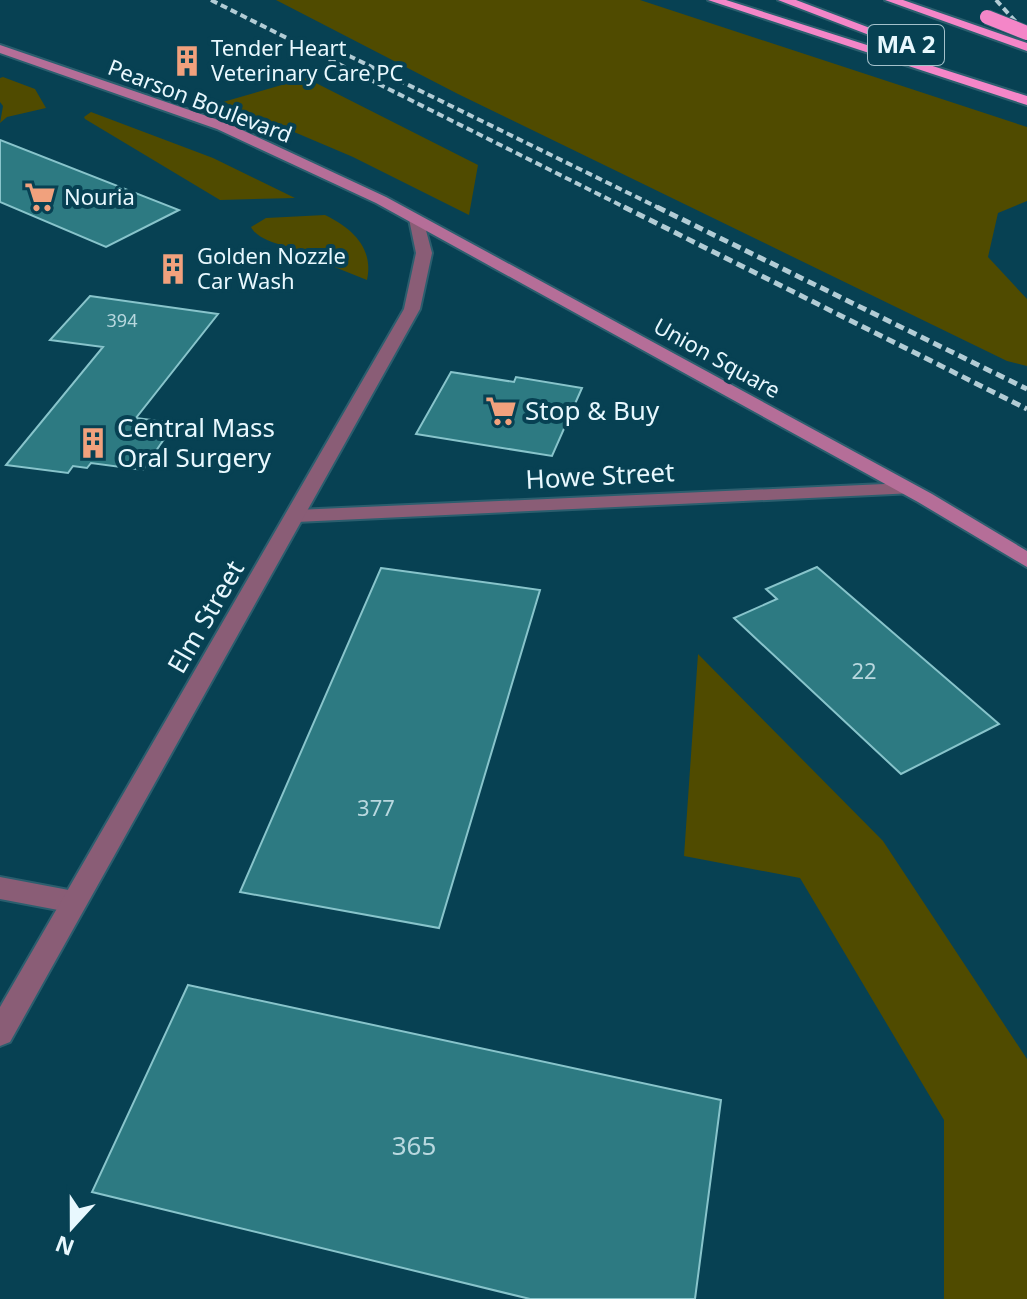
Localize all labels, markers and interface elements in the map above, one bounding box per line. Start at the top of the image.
road number: MA 2 [868,25,944,65]
place label: Tender Heart Veterinary Care PC [211,32,404,87]
building icon: Tender Heart Veterinary Care PC [170,44,204,78]
street label: Pearson Boulevard [104,51,297,149]
supermarket icon: Nouria [23,180,57,214]
place label: Nouria [64,181,135,211]
place label: Golden Nozzle Car Wash [197,240,346,295]
building icon: Golden Nozzle Car Wash [156,252,190,286]
house number: 394 [107,308,137,332]
street label: Union Square [649,310,786,404]
place label: Stop & Buy [525,392,660,428]
supermarket icon: Stop & Buy [484,394,518,428]
place label: Central Mass Oral Surgery [117,409,275,475]
building icon: Central Mass Oral Surgery [76,426,110,460]
street label: Howe Street [525,453,675,497]
street label: Elm Street [158,553,252,680]
house number: 22 [851,655,877,685]
house number: 377 [357,792,395,822]
house number: 365 [392,1127,436,1163]
north arrow [32,1187,112,1267]
text: N [51,1229,78,1264]

